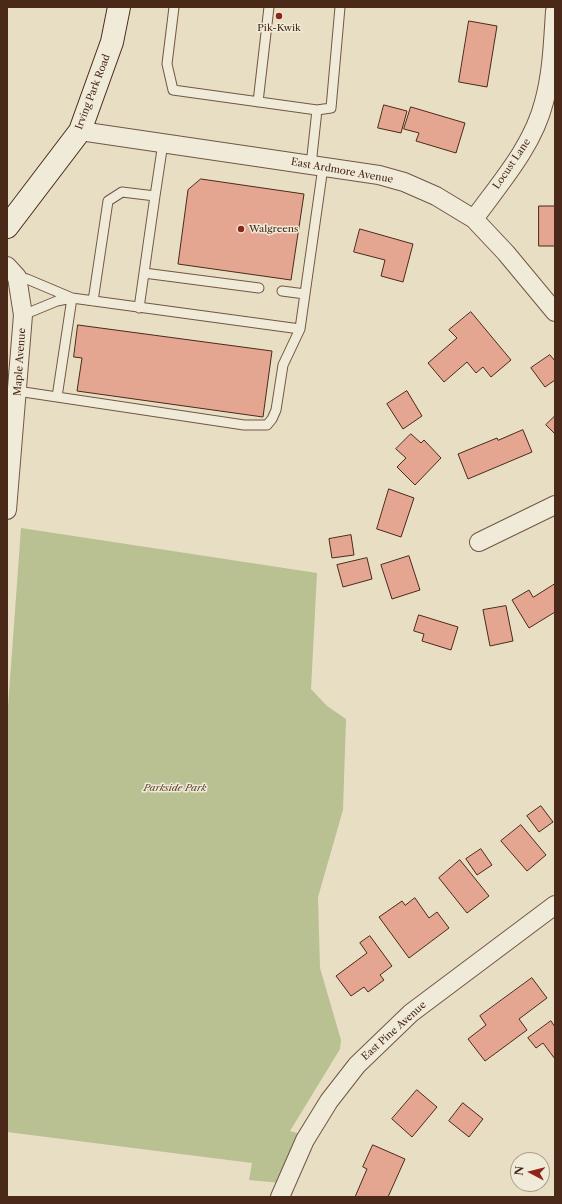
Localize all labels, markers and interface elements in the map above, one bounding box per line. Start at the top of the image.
marker: Pik-Kwik [274,11,284,21]
place label: Pik-Kwik [257,22,301,34]
street label: Irving Park Road [73,53,113,131]
street label: Locust Lane [491,136,533,192]
street label: East Ardmore Avenue [290,156,394,186]
place label: Walgreens [249,223,298,235]
marker: Walgreens [236,224,246,234]
street label: Maple Avenue [12,328,28,396]
park label: Parkside Park [143,782,207,794]
street label: East Pine Avenue [359,999,429,1063]
north arrow [510,1152,550,1192]
text: N [512,1165,527,1176]

